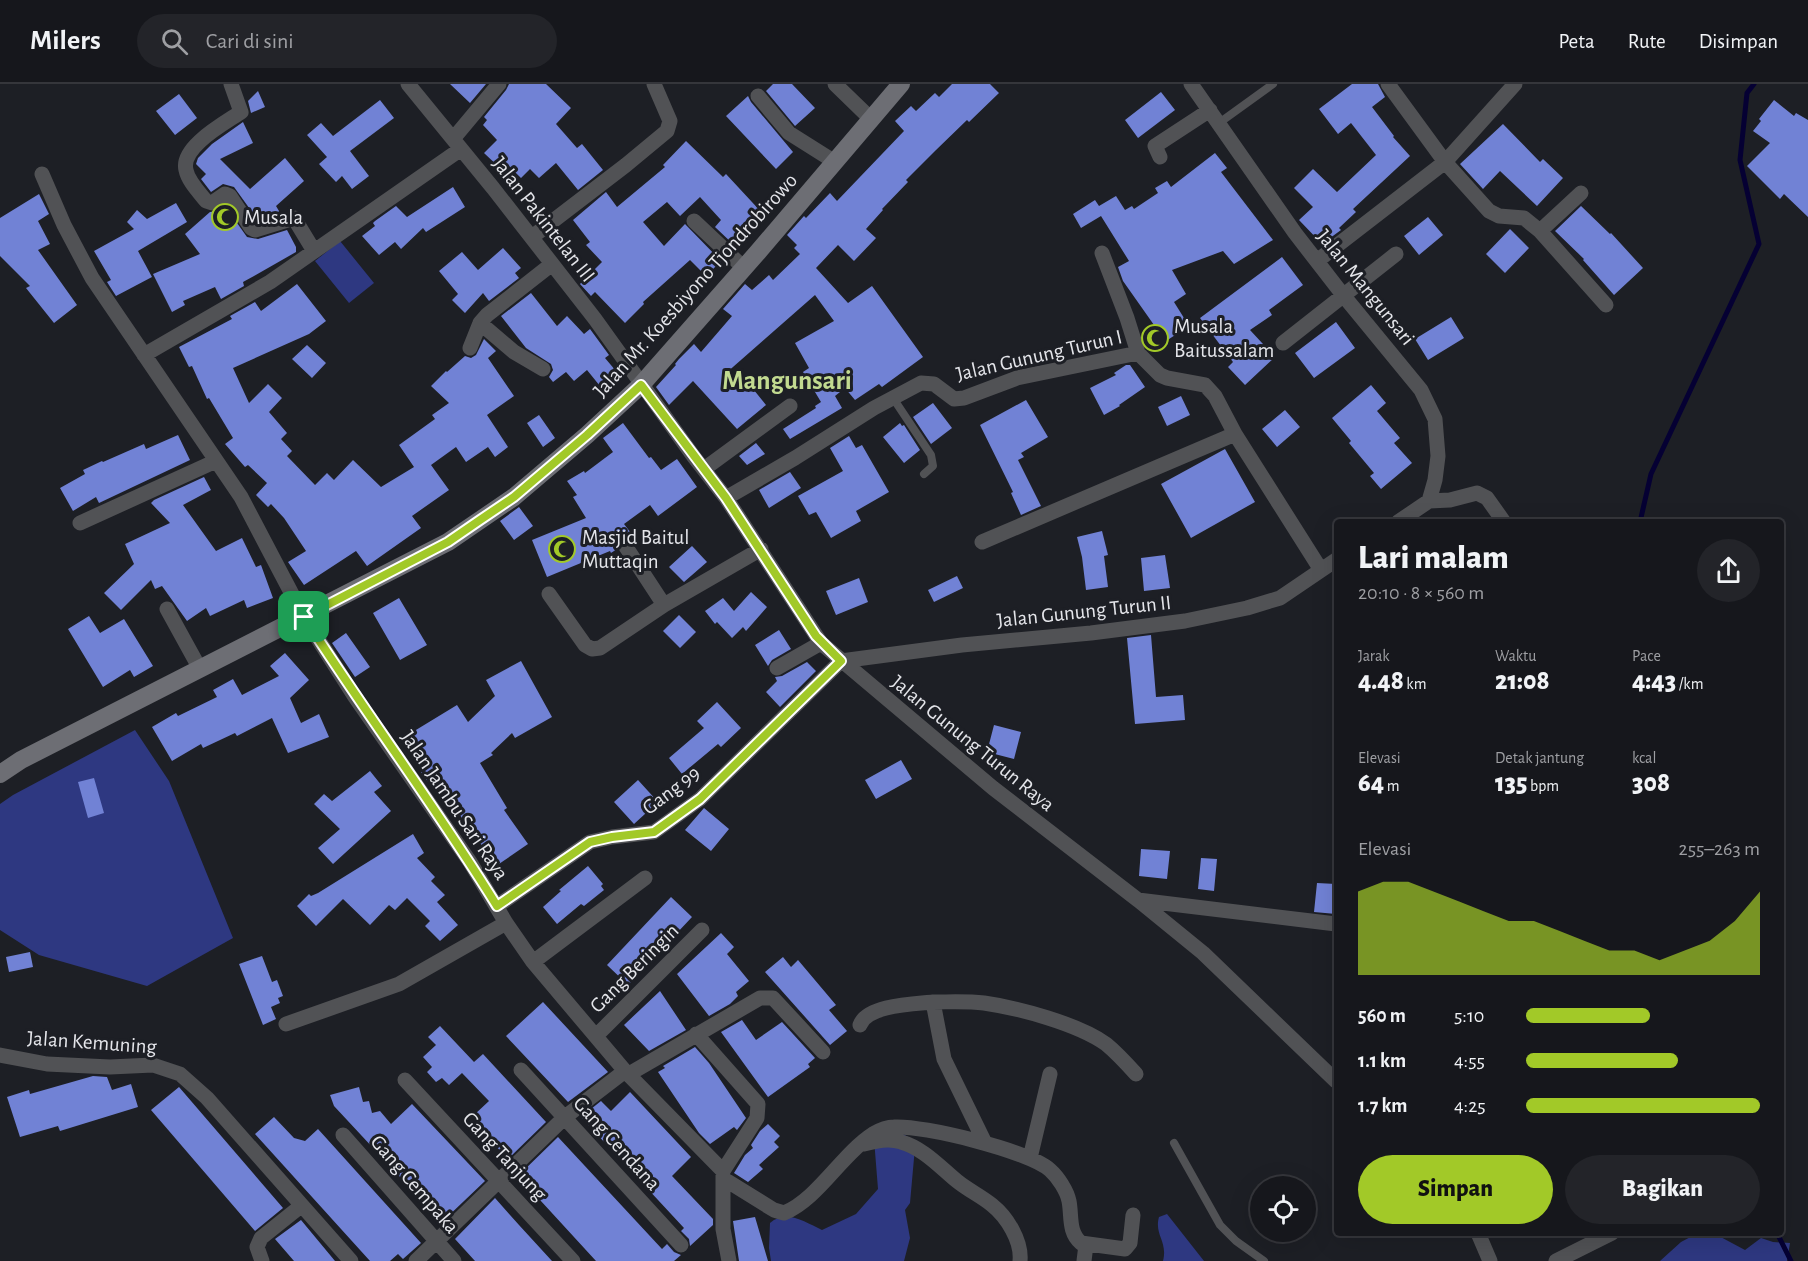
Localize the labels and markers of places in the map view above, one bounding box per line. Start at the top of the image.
mosque icon: Musala [210,202,240,232]
place label: Musala [244,207,304,228]
place label: Musala Baitussalam [1174,316,1274,361]
mosque icon: Musala Baitussalam [1140,323,1170,353]
place label: Masjid Baitul Muttaqin [582,527,689,572]
mosque icon: Masjid Baitul Muttaqin [547,534,577,564]
pin [278,591,329,642]

